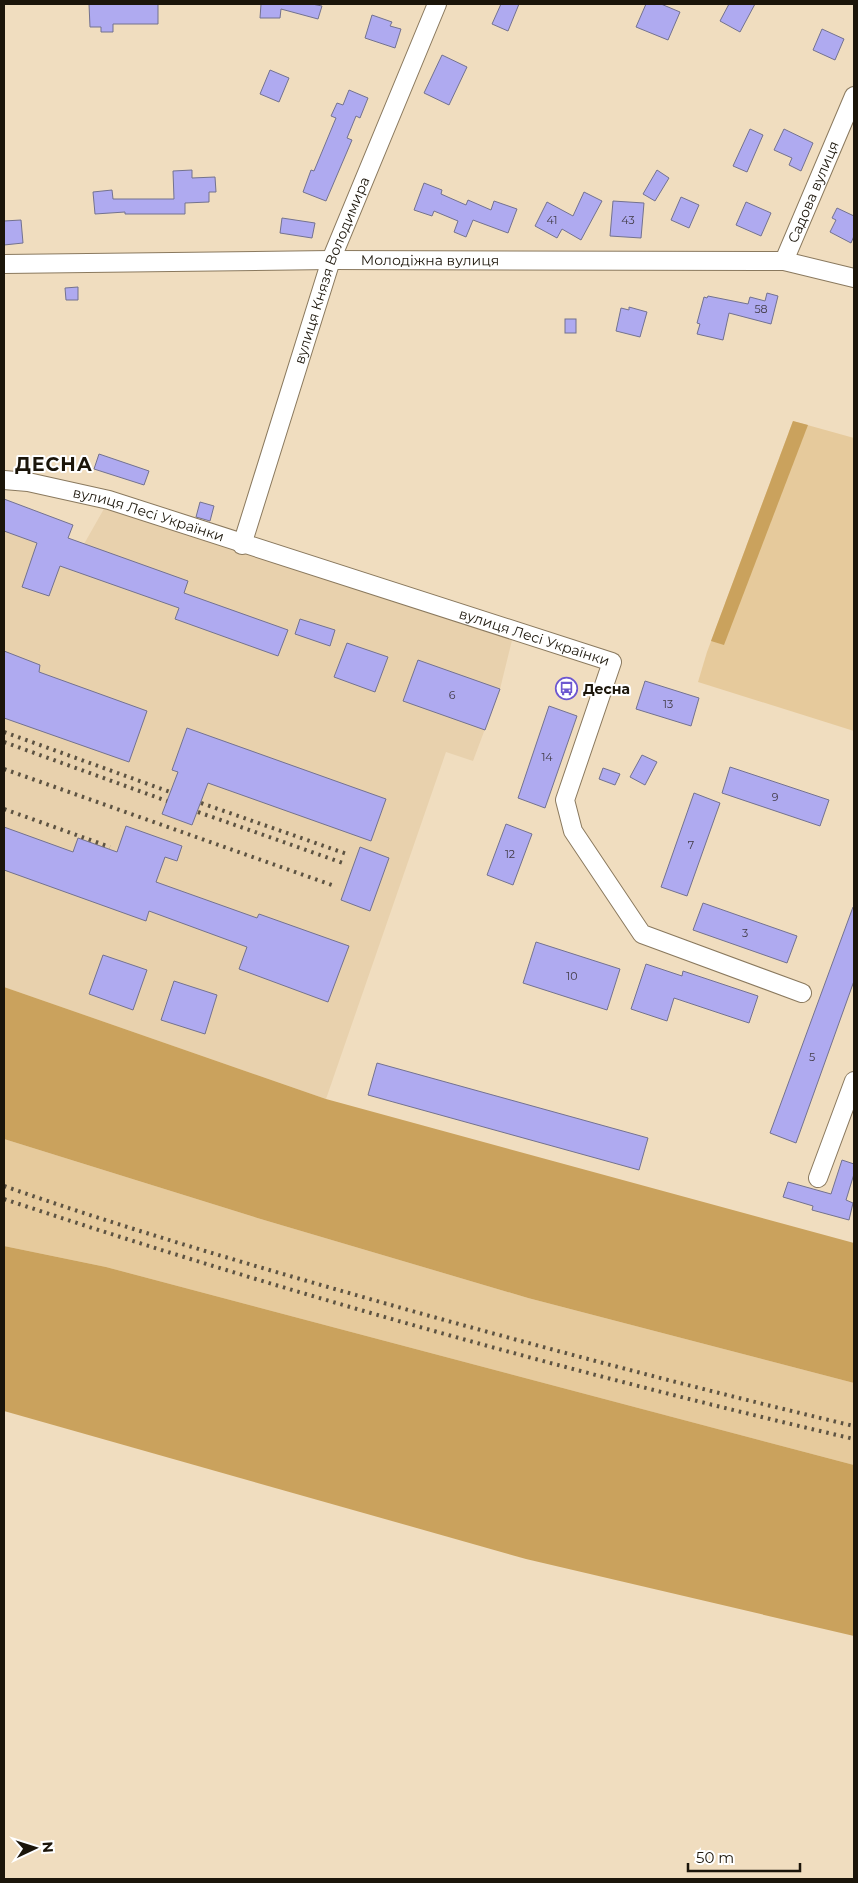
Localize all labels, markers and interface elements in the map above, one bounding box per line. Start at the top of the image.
street label: Садова вулиця [784,138,843,246]
street label: вулиця Князя Володимира [290,174,373,366]
house number: 41 [547,213,557,227]
house number: 43 [621,213,635,227]
street label: Молодіжна вулиця [361,251,499,269]
house number: 58 [754,302,768,316]
district label: ДЕСНА [15,453,93,476]
street label: вулиця Лесі Українки [71,483,227,546]
street label: вулиця Лесі Українки [457,604,612,670]
bus stop icon: Десна [555,677,579,701]
place label: Десна [583,680,630,698]
house number: 6 [449,688,456,702]
house number: 13 [663,697,673,711]
house number: 14 [541,750,553,764]
house number: 9 [772,790,779,804]
house number: 7 [688,838,694,852]
house number: 12 [505,847,515,861]
house number: 3 [742,926,748,940]
house number: 10 [566,969,578,983]
house number: 5 [809,1050,815,1064]
north arrow [10,1823,60,1873]
scale bar [688,1840,800,1872]
text: N [39,1841,57,1853]
text: 50 m [696,1848,734,1867]

